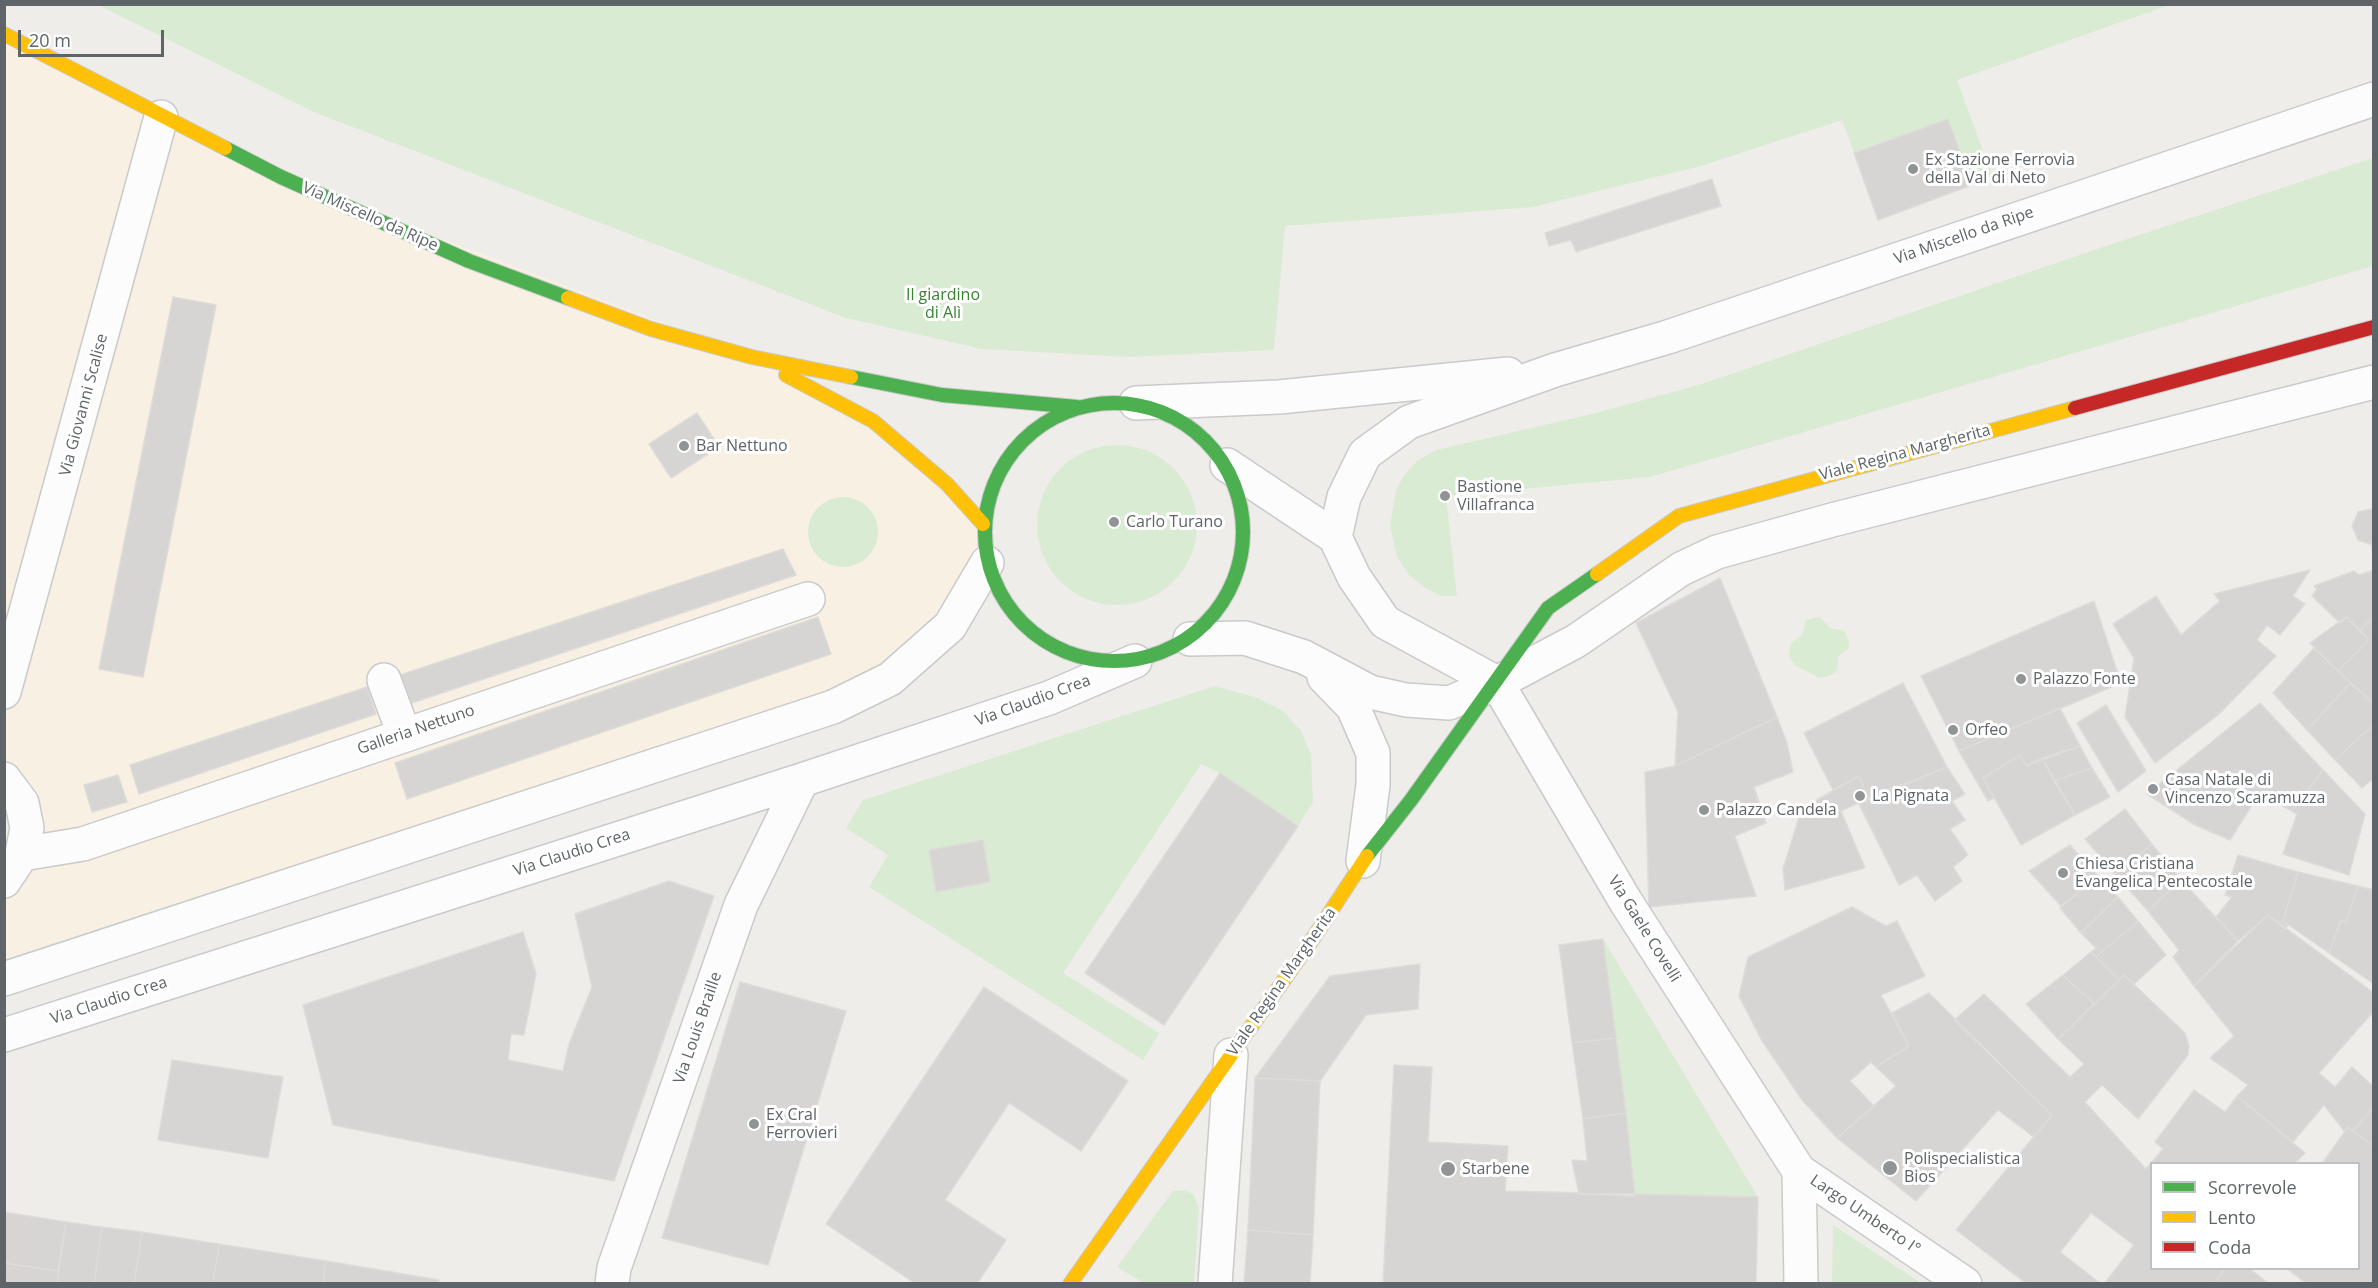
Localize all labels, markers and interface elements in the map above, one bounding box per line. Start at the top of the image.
scale bar [21,18,166,56]
text: 20 m [29,28,71,52]
place label: Ex Stazione Ferrovia della Val di Neto [1925,150,2075,188]
marker: Ex Stazione Ferrovia della Val di Neto [1906,162,1920,176]
street label: Via Miscello da Ripe [299,178,441,256]
street label: Via Miscello da Ripe [1892,203,2036,269]
park label: Il giardino di Alì [906,285,980,323]
street label: Via Giovanni Scalise [56,332,112,478]
street label: Viale Regina Margherita [1817,421,1993,485]
place label: Bar Nettuno [696,436,788,456]
marker: Bar Nettuno [677,439,691,453]
place label: Bastione Villafranca [1457,477,1535,515]
marker: Bastione Villafranca [1438,489,1452,503]
place label: Carlo Turano [1126,512,1223,532]
marker: Carlo Turano [1107,515,1121,529]
place label: Palazzo Fonte [2033,669,2136,689]
street label: Via Claudio Crea [973,671,1093,731]
marker: Palazzo Fonte [2014,672,2028,686]
street label: Galleria Nettuno [355,701,477,759]
place label: Orfeo [1965,720,2008,740]
marker: Orfeo [1946,723,1960,737]
place label: Casa Natale di Vincenzo Scaramuzza [2165,770,2325,808]
marker: Casa Natale di Vincenzo Scaramuzza [2146,782,2160,796]
place label: La Pignata [1872,786,1949,806]
marker: La Pignata [1853,789,1867,803]
place label: Palazzo Candela [1716,800,1837,820]
marker: Palazzo Candela [1697,803,1711,817]
street label: Via Claudio Crea [511,825,633,881]
place label: Chiesa Cristiana Evangelica Pentecostale [2075,854,2253,892]
marker: Chiesa Cristiana Evangelica Pentecostale [2056,866,2070,880]
street label: Via Gaele Covelli [1604,872,1684,986]
street label: Viale Regina Margherita [1223,904,1341,1060]
street label: Via Louis Braille [670,970,726,1086]
street label: Via Claudio Crea [48,973,170,1029]
place label: Ex Cral Ferrovieri [766,1105,838,1143]
marker: Ex Cral Ferrovieri [747,1117,761,1131]
place label: Polispecialistica Bios [1904,1149,2020,1187]
place label: Starbene [1462,1159,1529,1179]
marker: Polispecialistica Bios [1881,1159,1899,1177]
marker: Starbene [1439,1160,1457,1178]
legend [2150,1162,2360,1270]
street label: Largo Umberto I° [1806,1171,1924,1259]
text: Scorrevole [2208,1175,2297,1199]
text: Lento [2208,1205,2256,1229]
text: Coda [2208,1235,2251,1259]

